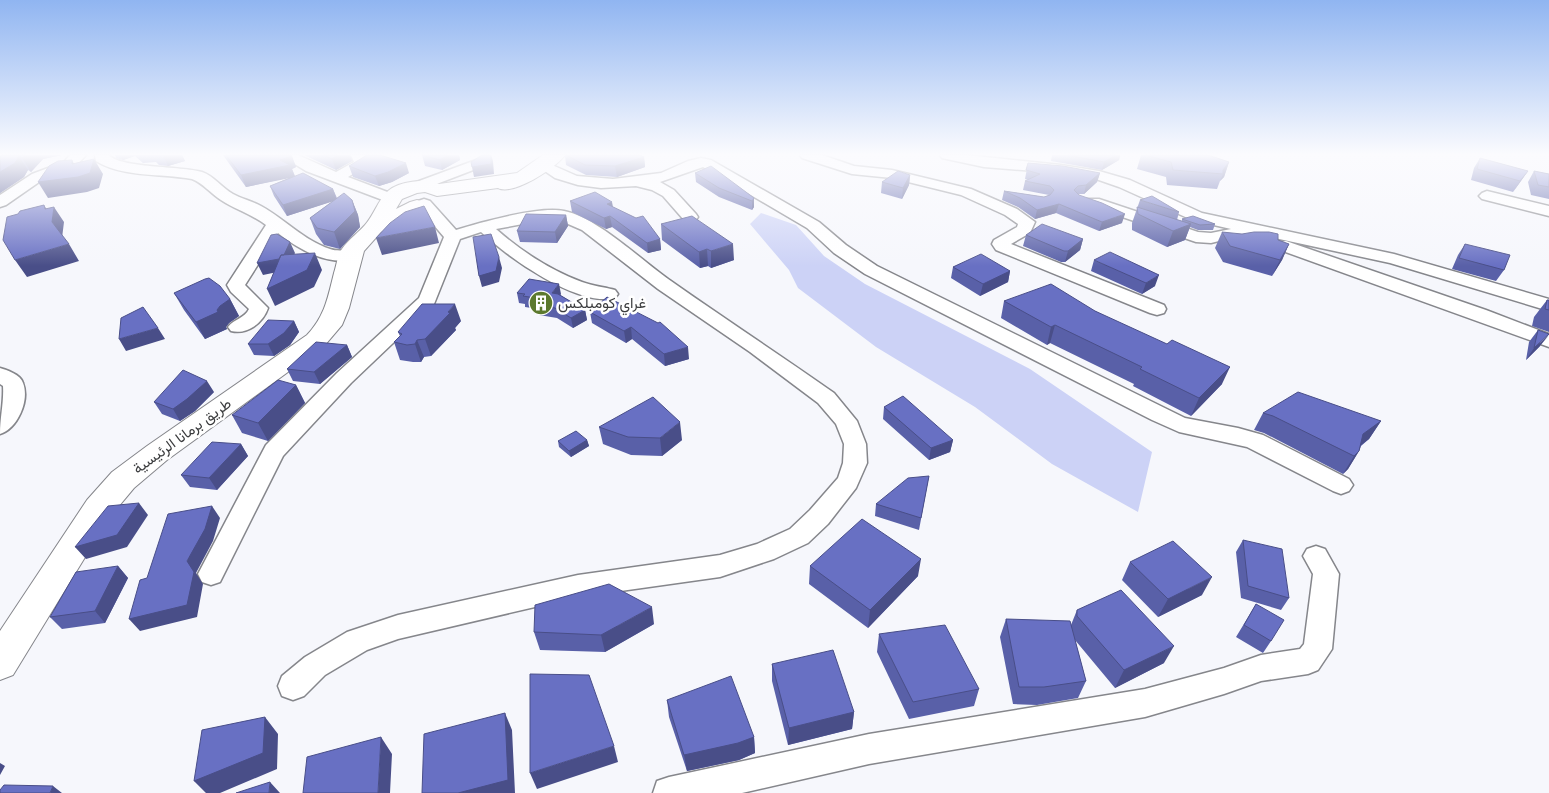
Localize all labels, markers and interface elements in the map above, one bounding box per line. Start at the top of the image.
building icon: غراي كومبلكس [528,290,554,316]
place label: غراي كومبلكس [558,293,646,316]
street label: طريق برمانا الرئيسية [129,393,236,479]

